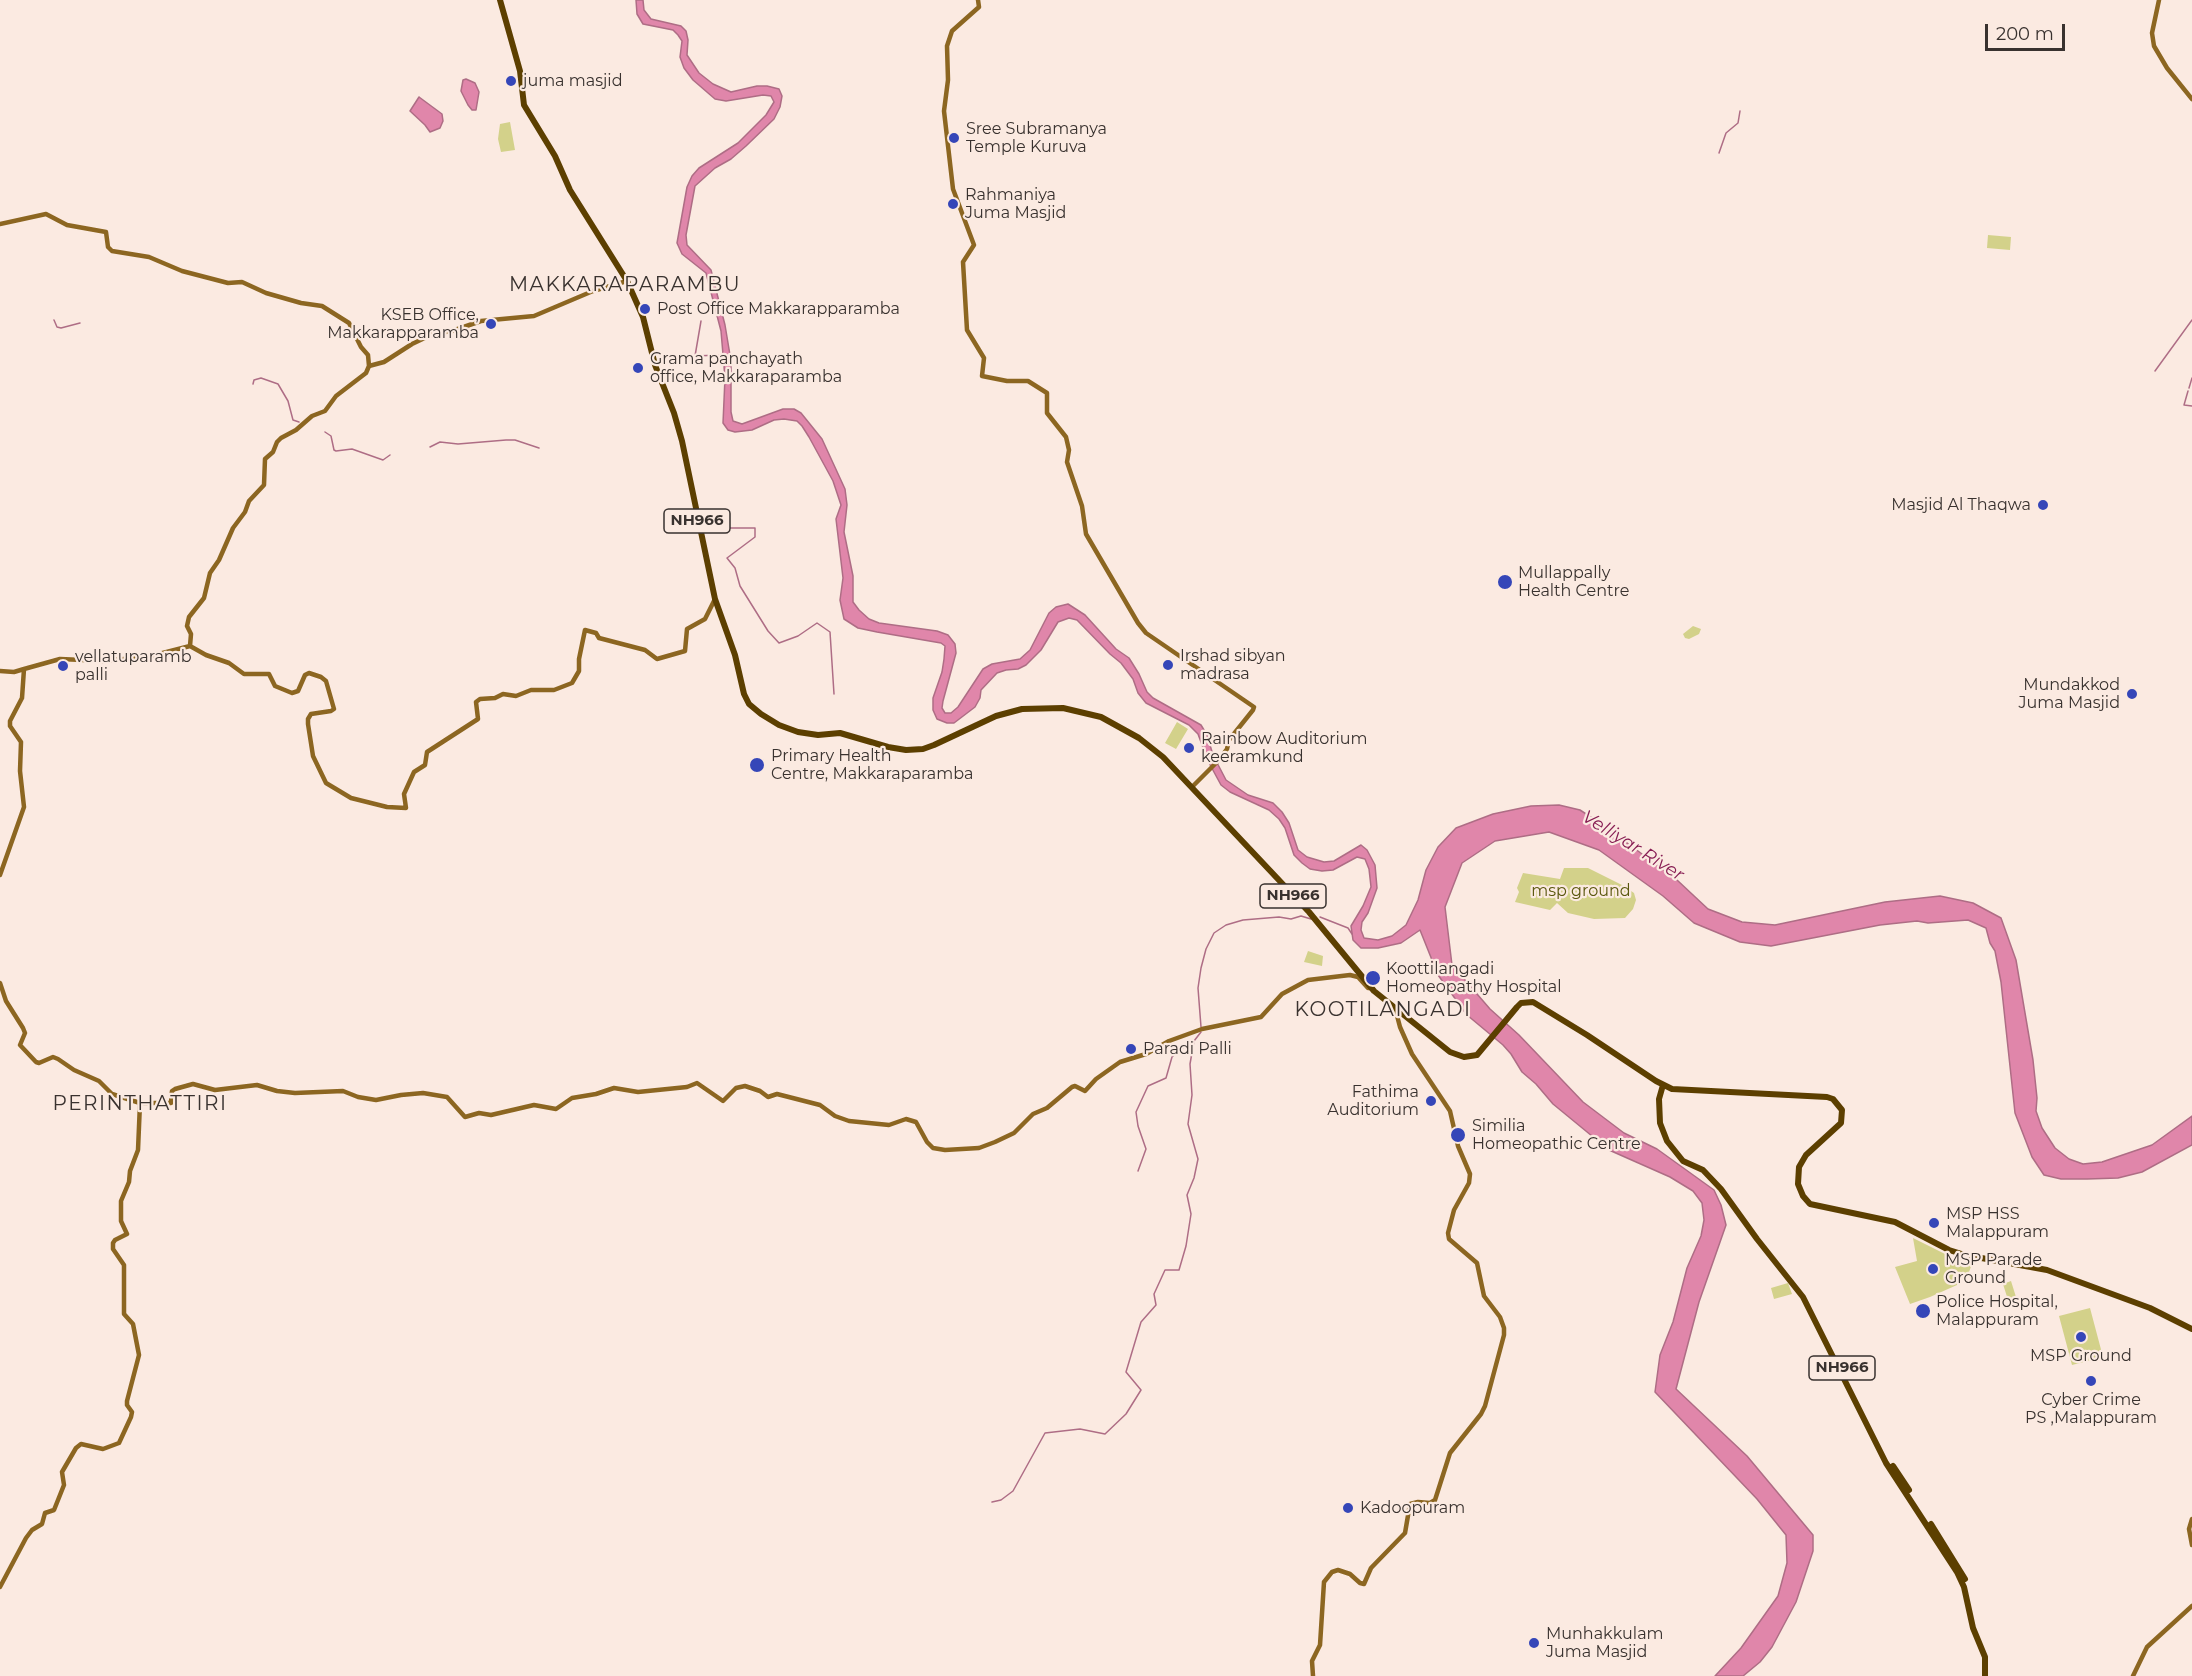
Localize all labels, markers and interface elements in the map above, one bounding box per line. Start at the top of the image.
scale bar [1988,12,2068,50]
text: 200 m [1996,23,2054,45]
place label: juma masjid [523,71,623,91]
marker: juma masjid [504,74,518,88]
place label: Sree Subramanya Temple Kuruva [966,119,1107,157]
marker: Sree Subramanya Temple Kuruva [947,131,961,145]
place label: Rahmaniya Juma Masjid [965,185,1066,223]
marker: Rahmaniya Juma Masjid [946,197,960,211]
district label: MAKKARAPARAMBU [509,273,741,297]
place label: Post Office Makkarapparamba [657,299,900,319]
marker: Post Office Makkarapparamba [638,302,652,316]
place label: KSEB Office, Makkarapparamba [327,305,479,343]
marker: KSEB Office, Makkarapparamba [484,317,498,331]
place label: Grama panchayath office, Makkaraparamba [650,349,842,387]
marker: Grama panchayath office, Makkaraparamba [631,361,645,375]
place label: Masjid Al Thaqwa [1891,495,2031,515]
marker: Masjid Al Thaqwa [2036,498,2050,512]
road number: NH966 [664,509,730,533]
place label: Mullappally Health Centre [1518,563,1629,601]
marker: Mullappally Health Centre [1496,573,1514,591]
place label: Irshad sibyan madrasa [1180,646,1286,684]
place label: vellatuparamb palli [75,647,192,685]
marker: Irshad sibyan madrasa [1161,658,1175,672]
marker: vellatuparamb palli [56,659,70,673]
place label: Mundakkod Juma Masjid [2019,675,2120,713]
marker: Mundakkod Juma Masjid [2125,687,2139,701]
place label: Rainbow Auditorium keeramkund [1201,729,1368,767]
marker: Rainbow Auditorium keeramkund [1182,741,1196,755]
place label: Primary Health Centre, Makkaraparamba [771,746,973,784]
marker: Primary Health Centre, Makkaraparamba [748,756,766,774]
water label: Velliyar River [1578,806,1688,886]
park label: msp ground [1531,881,1631,901]
road number: NH966 [1260,884,1326,908]
place label: Koottilangadi Homeopathy Hospital [1386,959,1562,997]
marker: Koottilangadi Homeopathy Hospital [1364,969,1382,987]
district label: KOOTILANGADI [1294,998,1472,1022]
place label: Paradi Palli [1143,1039,1232,1059]
marker: Paradi Palli [1124,1042,1138,1056]
place label: Fathima Auditorium [1327,1082,1419,1120]
district label: PERINTHATTIRI [53,1092,227,1116]
marker: Fathima Auditorium [1424,1094,1438,1108]
place label: Similia Homeopathic Centre [1472,1116,1641,1154]
marker: Similia Homeopathic Centre [1449,1126,1467,1144]
place label: MSP HSS Malappuram [1946,1204,2049,1242]
marker: MSP HSS Malappuram [1927,1216,1941,1230]
place label: MSP Parade Ground [1945,1250,2042,1288]
marker: MSP Parade Ground [1926,1262,1940,1276]
place label: Police Hospital, Malappuram [1936,1292,2058,1330]
marker: Police Hospital, Malappuram [1914,1302,1932,1320]
marker: MSP Ground [2074,1330,2088,1344]
place label: MSP Ground [2030,1346,2132,1366]
road number: NH966 [1809,1356,1875,1380]
marker: Cyber Crime PS ,Malappuram [2084,1374,2098,1388]
place label: Cyber Crime PS ,Malappuram [2025,1390,2157,1428]
place label: Kadoopuram [1360,1498,1465,1518]
marker: Kadoopuram [1341,1501,1355,1515]
place label: Munhakkulam Juma Masjid [1546,1624,1664,1662]
marker: Munhakkulam Juma Masjid [1527,1636,1541,1650]

